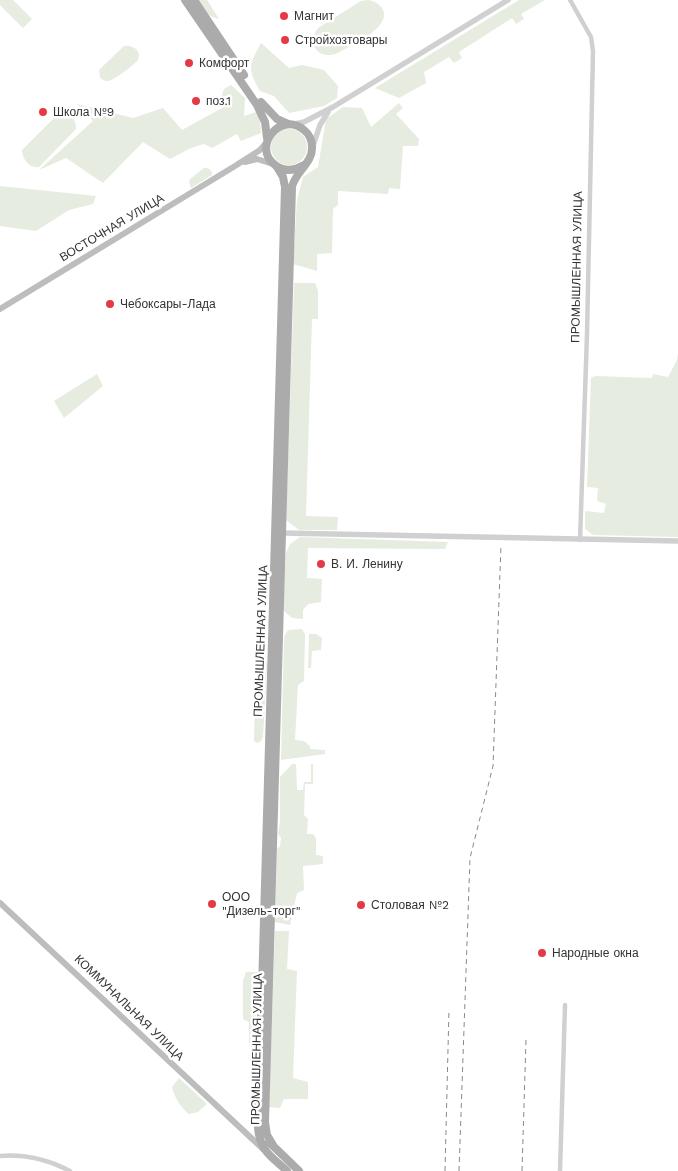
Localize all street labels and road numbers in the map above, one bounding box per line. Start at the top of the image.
street label: ВОСТОЧНАЯ УЛИЦА [57,191,167,265]
street label: ПРОМЫШЛЕННАЯ УЛИЦА [568,191,586,343]
street label: ПРОМЫШЛЕННАЯ УЛИЦА [251,565,271,717]
street label: КОММУНАЛЬНАЯ УЛИЦА [71,952,187,1064]
street label: ПРОМЫШЛЕННАЯ УЛИЦА [248,973,266,1125]

